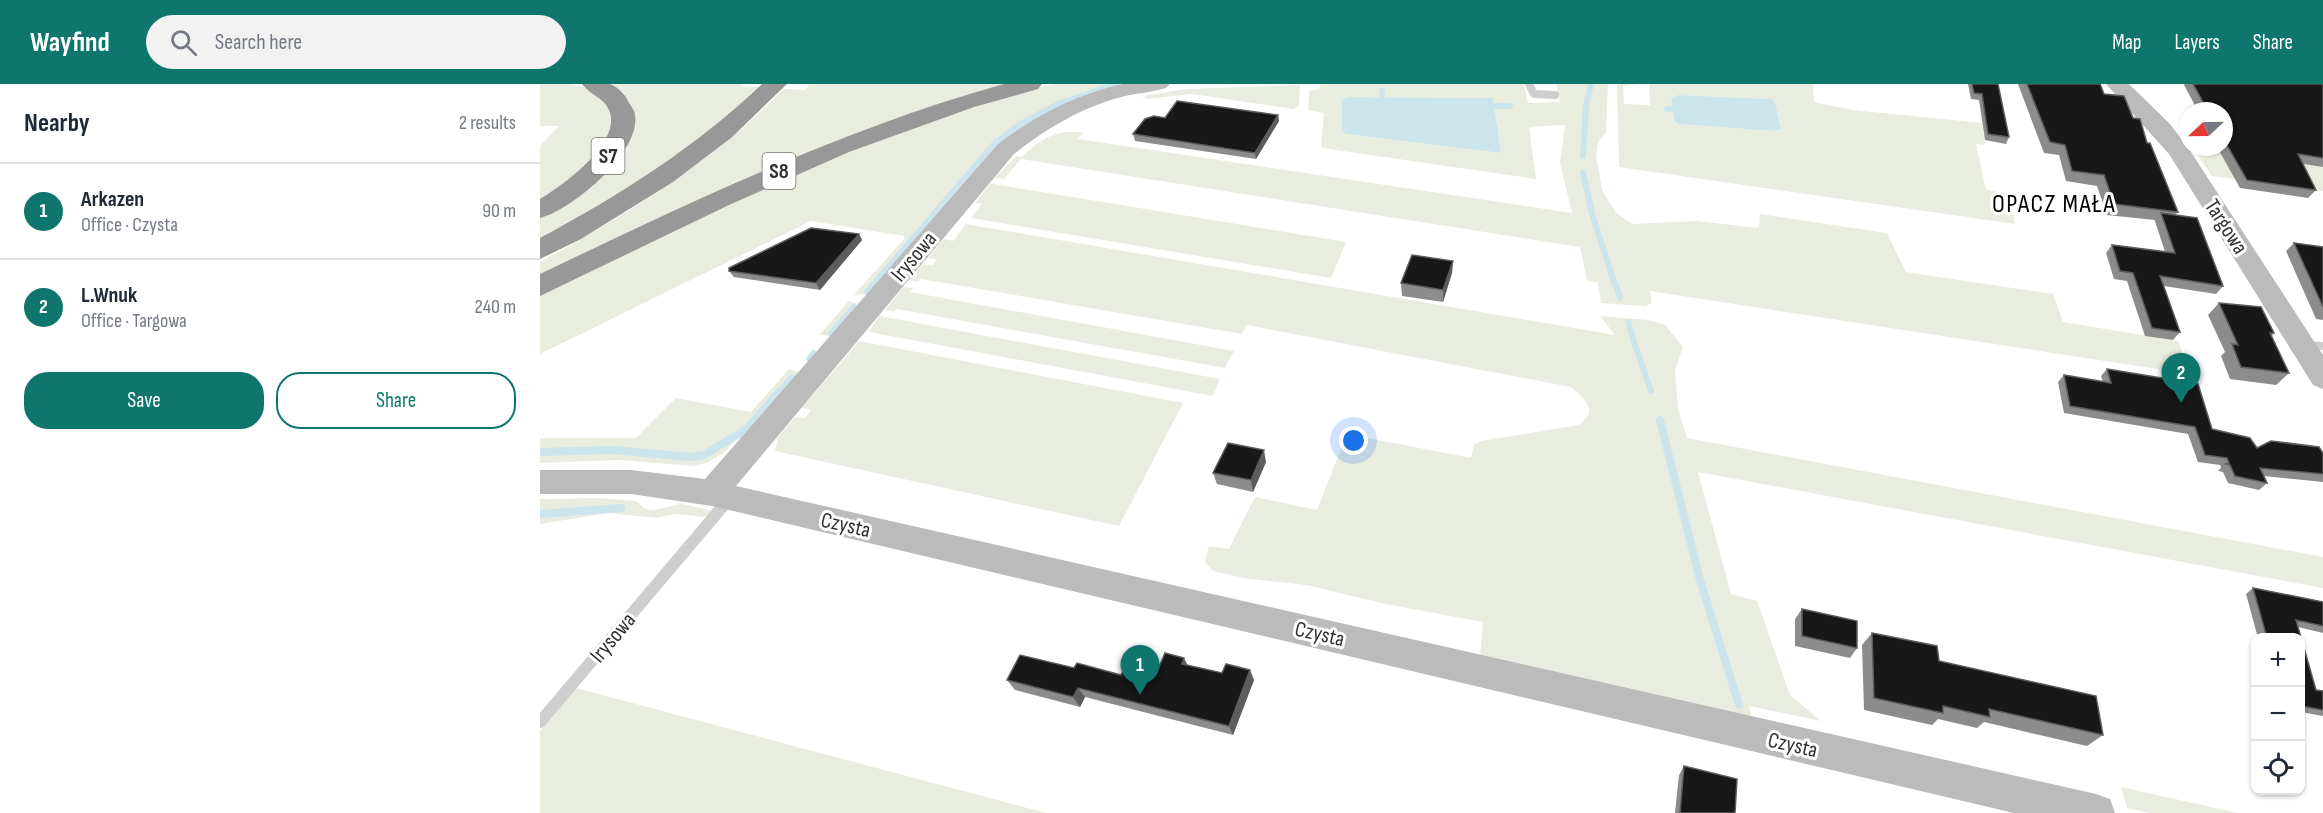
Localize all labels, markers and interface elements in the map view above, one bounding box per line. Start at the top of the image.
search box [146,15,566,69]
text: Wayfind [30,26,110,59]
icon: search [167,26,200,59]
text: Search here [215,29,302,56]
text: Map [2112,30,2141,55]
text: Layers [2174,30,2220,55]
text: Share [2253,30,2293,55]
north arrow [2179,102,2233,156]
text: Nearby [24,108,90,139]
text: 2 results [459,111,516,135]
road number: S7 [592,138,624,174]
road number: S8 [762,153,796,189]
text: Arkazen [81,186,144,213]
district label: OPACZ MAŁA [1992,189,2116,220]
street label: Targowa [2198,194,2253,259]
text: 1 [40,199,47,223]
text: 90 m [482,199,516,223]
text: Office · Czysta [81,213,178,237]
street label: Irysowa [886,226,943,287]
text: L.Wnuk [81,282,137,309]
text: 2 [39,295,48,319]
text: 240 m [475,295,516,319]
text: Office · Targowa [81,309,187,333]
pin: 2 [2162,354,2200,403]
button: Save [24,372,264,429]
button: Share [276,372,516,429]
your location [1339,426,1368,455]
street label: Czysta [818,507,873,544]
street label: Irysowa [585,607,642,668]
street label: Czysta [1292,616,1347,653]
map controls [2251,633,2305,795]
button: + [2251,633,2305,687]
pin: 1 [1120,646,1160,695]
button: − [2251,687,2305,741]
street label: Czysta [1765,727,1820,764]
button: locate [2251,741,2305,795]

